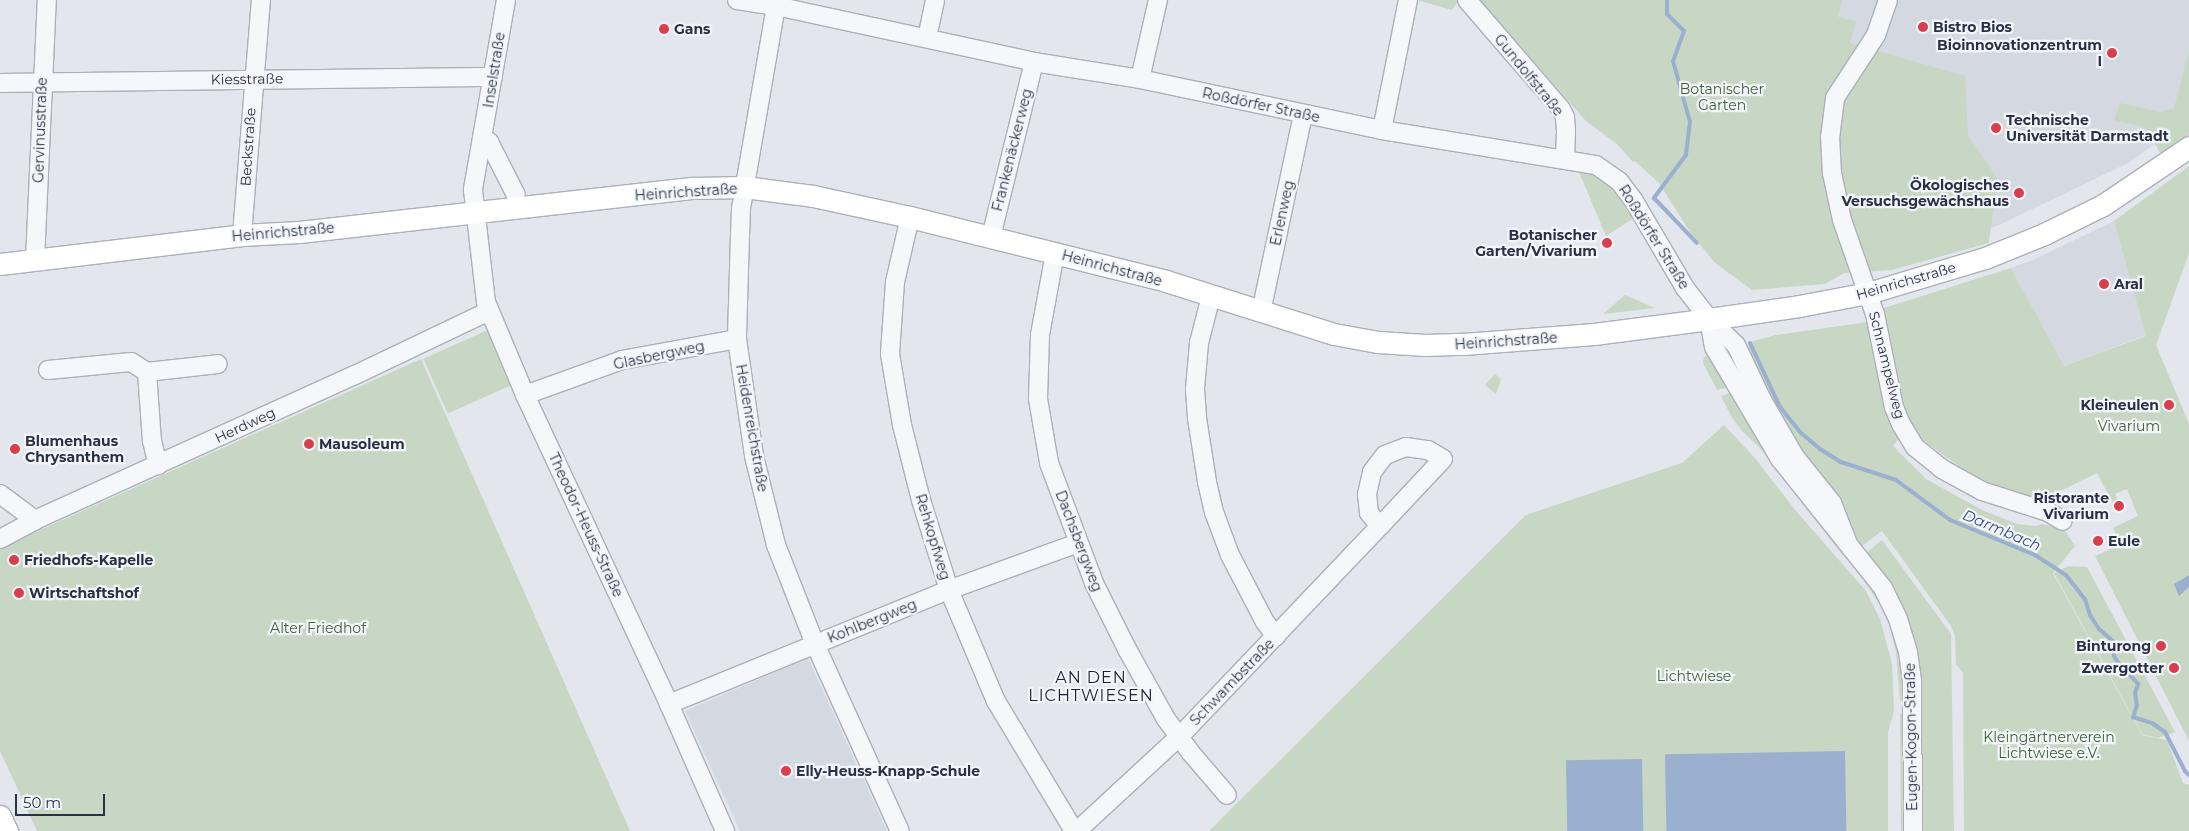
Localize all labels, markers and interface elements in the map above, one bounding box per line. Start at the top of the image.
place label: Bistro Bios [1933,19,2012,35]
place label: Gans [674,21,711,37]
marker: Bistro Bios [1917,21,1929,33]
marker: Gans [658,23,670,35]
street label: Inselstraße [480,31,508,109]
street label: Gundolfstraße [1491,31,1567,119]
place label: Bioinnovationzentrum I [1937,37,2102,70]
marker: Bioinnovationzentrum I [2106,47,2118,59]
street label: Kiesstraße [211,70,283,88]
street label: Gervinusstraße [30,77,50,183]
park label: Botanischer Garten [1680,81,1764,114]
street label: Roßdörfer Straße [1201,84,1321,126]
street label: Frankenäckerweg [989,87,1035,213]
street label: Beckstraße [237,107,259,187]
place label: Technische Universität Darmstadt [2006,112,2169,144]
marker: Technische Universität Darmstadt [1990,122,2002,134]
place label: Ökologisches Versuchsgewächshaus [1841,177,2009,210]
street label: Erlenweg [1267,179,1297,247]
street label: Heinrichstraße [634,180,738,204]
street label: Roßdörfer Straße [1615,182,1693,292]
marker: Ökologisches Versuchsgewächshaus [2013,187,2025,199]
street label: Heinrichstraße [231,219,335,245]
place label: Botanischer Garten/Vivarium [1475,227,1597,260]
marker: Botanischer Garten/Vivarium [1601,237,1613,249]
street label: Heinrichstraße [1060,247,1164,289]
street label: Heinrichstraße [1854,259,1958,303]
place label: Aral [2114,276,2143,292]
marker: Aral [2098,278,2110,290]
street label: Schnampelweg [1866,309,1908,421]
street label: Heinrichstraße [1454,329,1558,353]
street label: Glasbergweg [612,337,706,373]
street label: Heidenreichstraße [732,363,772,493]
place label: Kleineulen [2080,397,2159,413]
marker: Kleineulen [2163,399,2175,411]
street label: Herdweg [212,404,278,446]
park label: Vivarium [2098,418,2160,434]
place label: Blumenhaus Chrysanthem [25,433,124,466]
place label: Mausoleum [319,436,405,452]
marker: Mausoleum [303,438,315,450]
marker: Blumenhaus Chrysanthem [9,443,21,455]
street label: Theodor-Heuss-Straße [545,450,627,600]
street label: Dachsbergweg [1052,488,1106,594]
place label: Ristorante Vivarium [2034,490,2109,522]
street label: Rehkopfweg [912,492,954,582]
marker: Ristorante Vivarium [2113,500,2125,512]
water label: Darmbach [1960,505,2044,555]
place label: Eule [2108,533,2140,549]
marker: Eule [2092,535,2104,547]
place label: Friedhofs-Kapelle [24,552,153,568]
marker: Friedhofs-Kapelle [8,554,20,566]
place label: Wirtschaftshof [29,585,139,601]
marker: Wirtschaftshof [13,587,25,599]
street label: Kohlbergweg [825,595,919,647]
park label: Alter Friedhof [270,620,366,636]
street label: Schwambstraße [1186,635,1278,729]
place label: Binturong [2076,638,2151,654]
marker: Binturong [2155,640,2167,652]
place label: Zwergotter [2081,660,2164,676]
marker: Zwergotter [2168,662,2180,674]
street label: Eugen-Kogon-Straße [1901,663,1921,811]
district label: AN DEN LICHTWIESEN [1027,668,1155,706]
park label: Lichtwiese [1657,668,1731,684]
park label: Kleingärtnerverein Lichtwiese e.V. [1983,729,2115,762]
place label: Elly-Heuss-Knapp-Schule [796,763,980,779]
marker: Elly-Heuss-Knapp-Schule [780,765,792,777]
scale bar [18,784,108,816]
text: 50 m [23,793,61,812]

